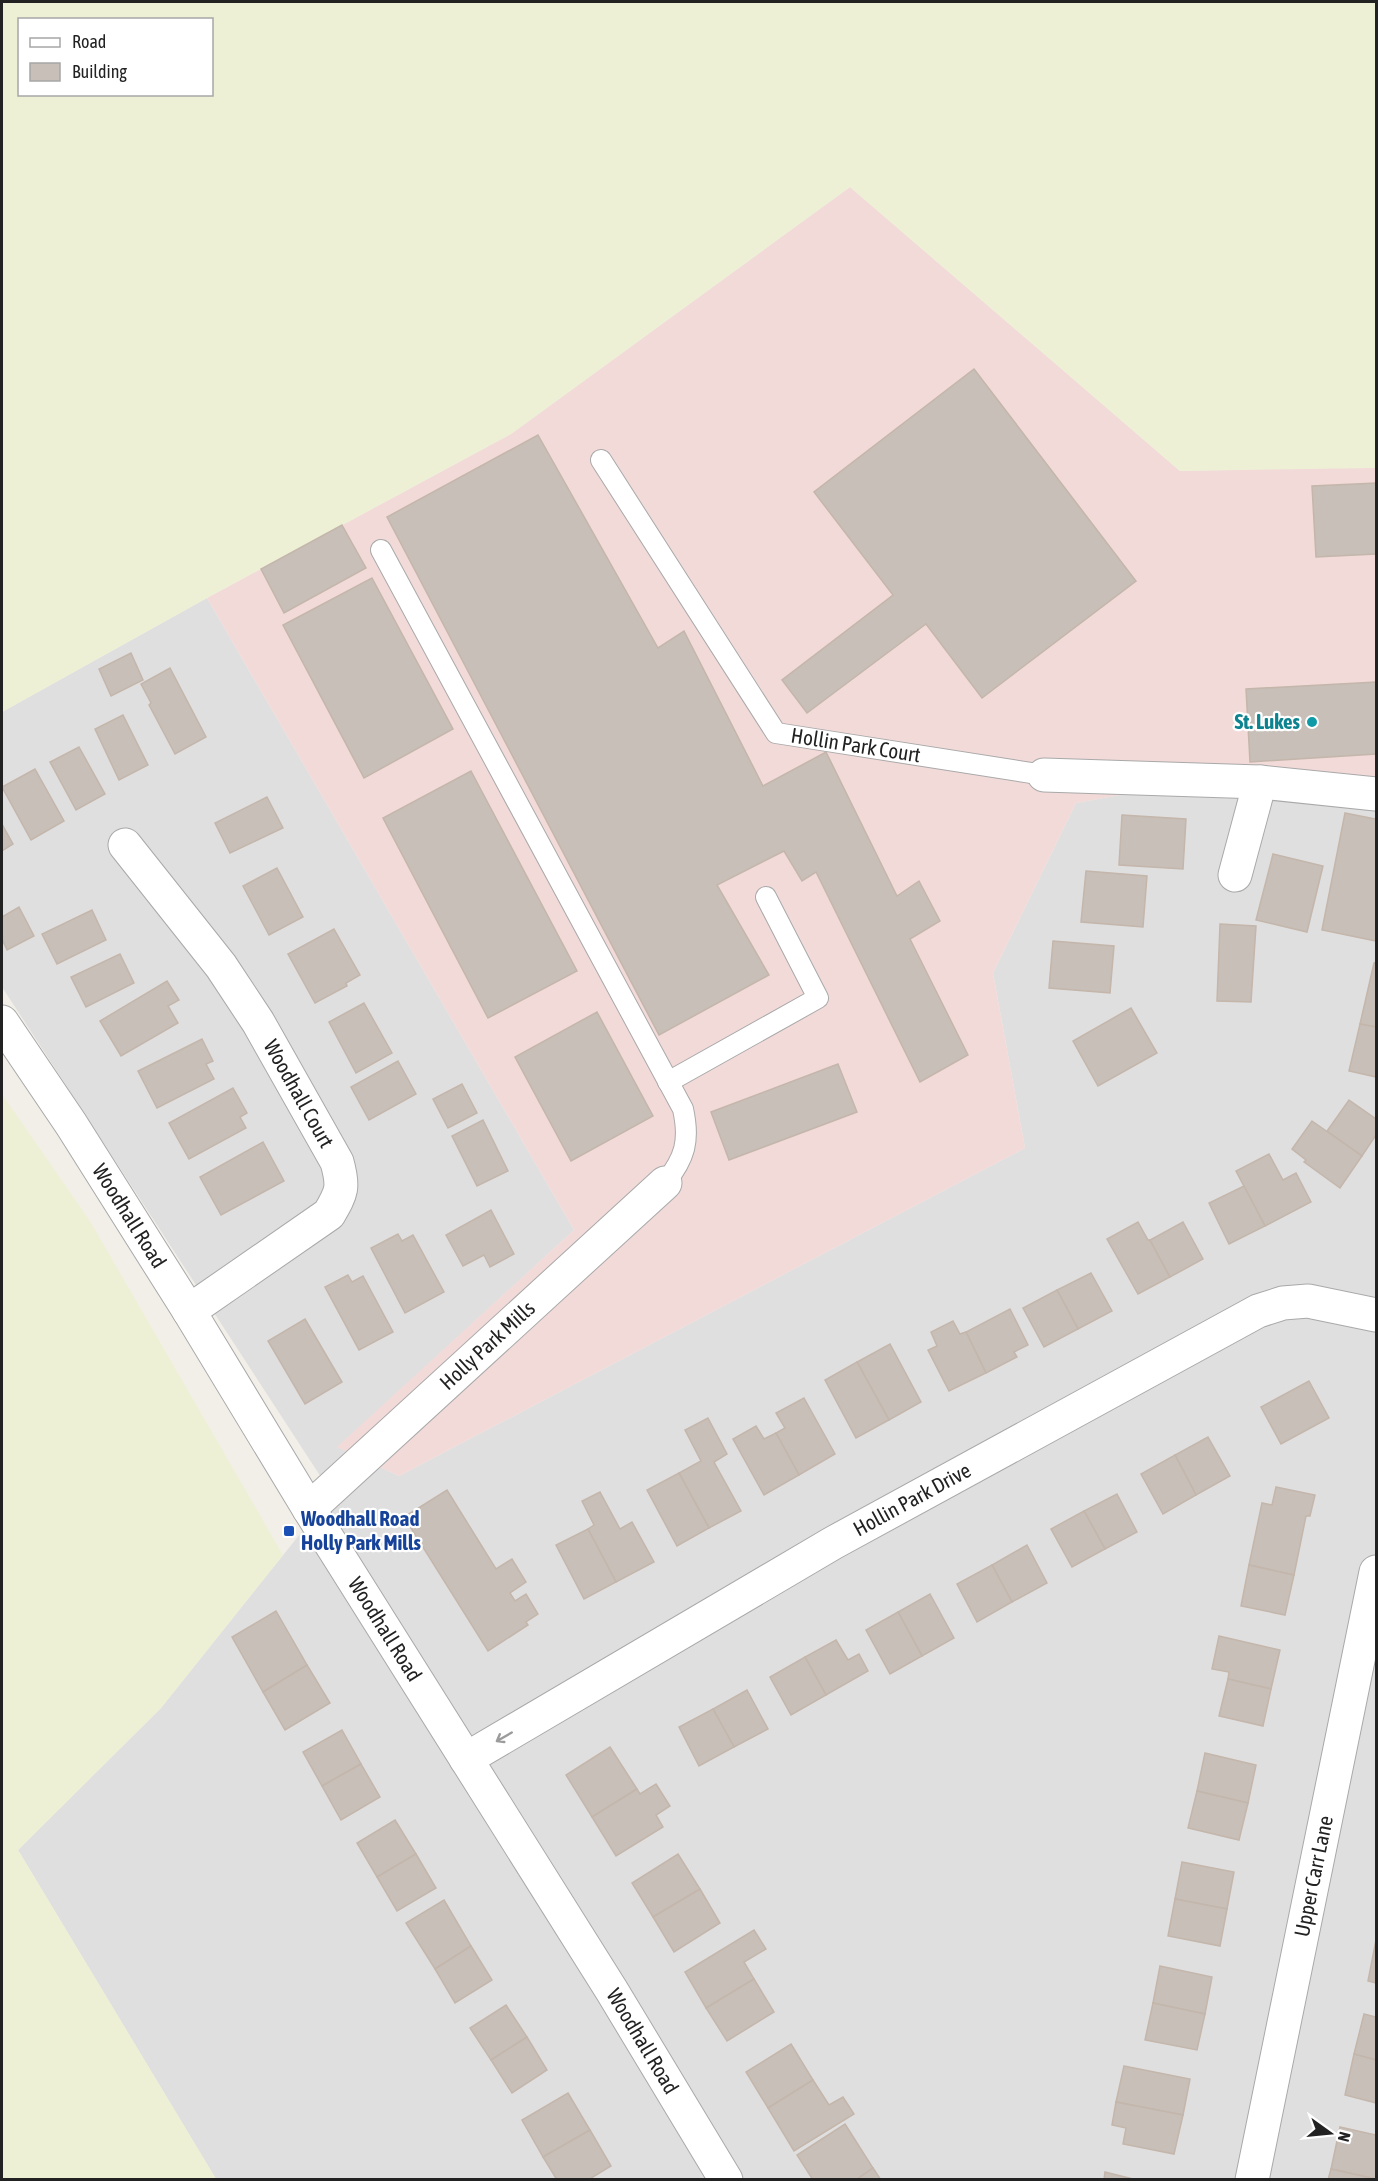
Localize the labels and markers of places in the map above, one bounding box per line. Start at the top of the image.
place label: St. Lukes [1234,709,1301,733]
marker: St. Lukes [1305,715,1319,729]
place label: Woodhall Road Holly Park Mills [300,1506,421,1554]
marker: Woodhall Road Holly Park Mills [282,1524,296,1538]

